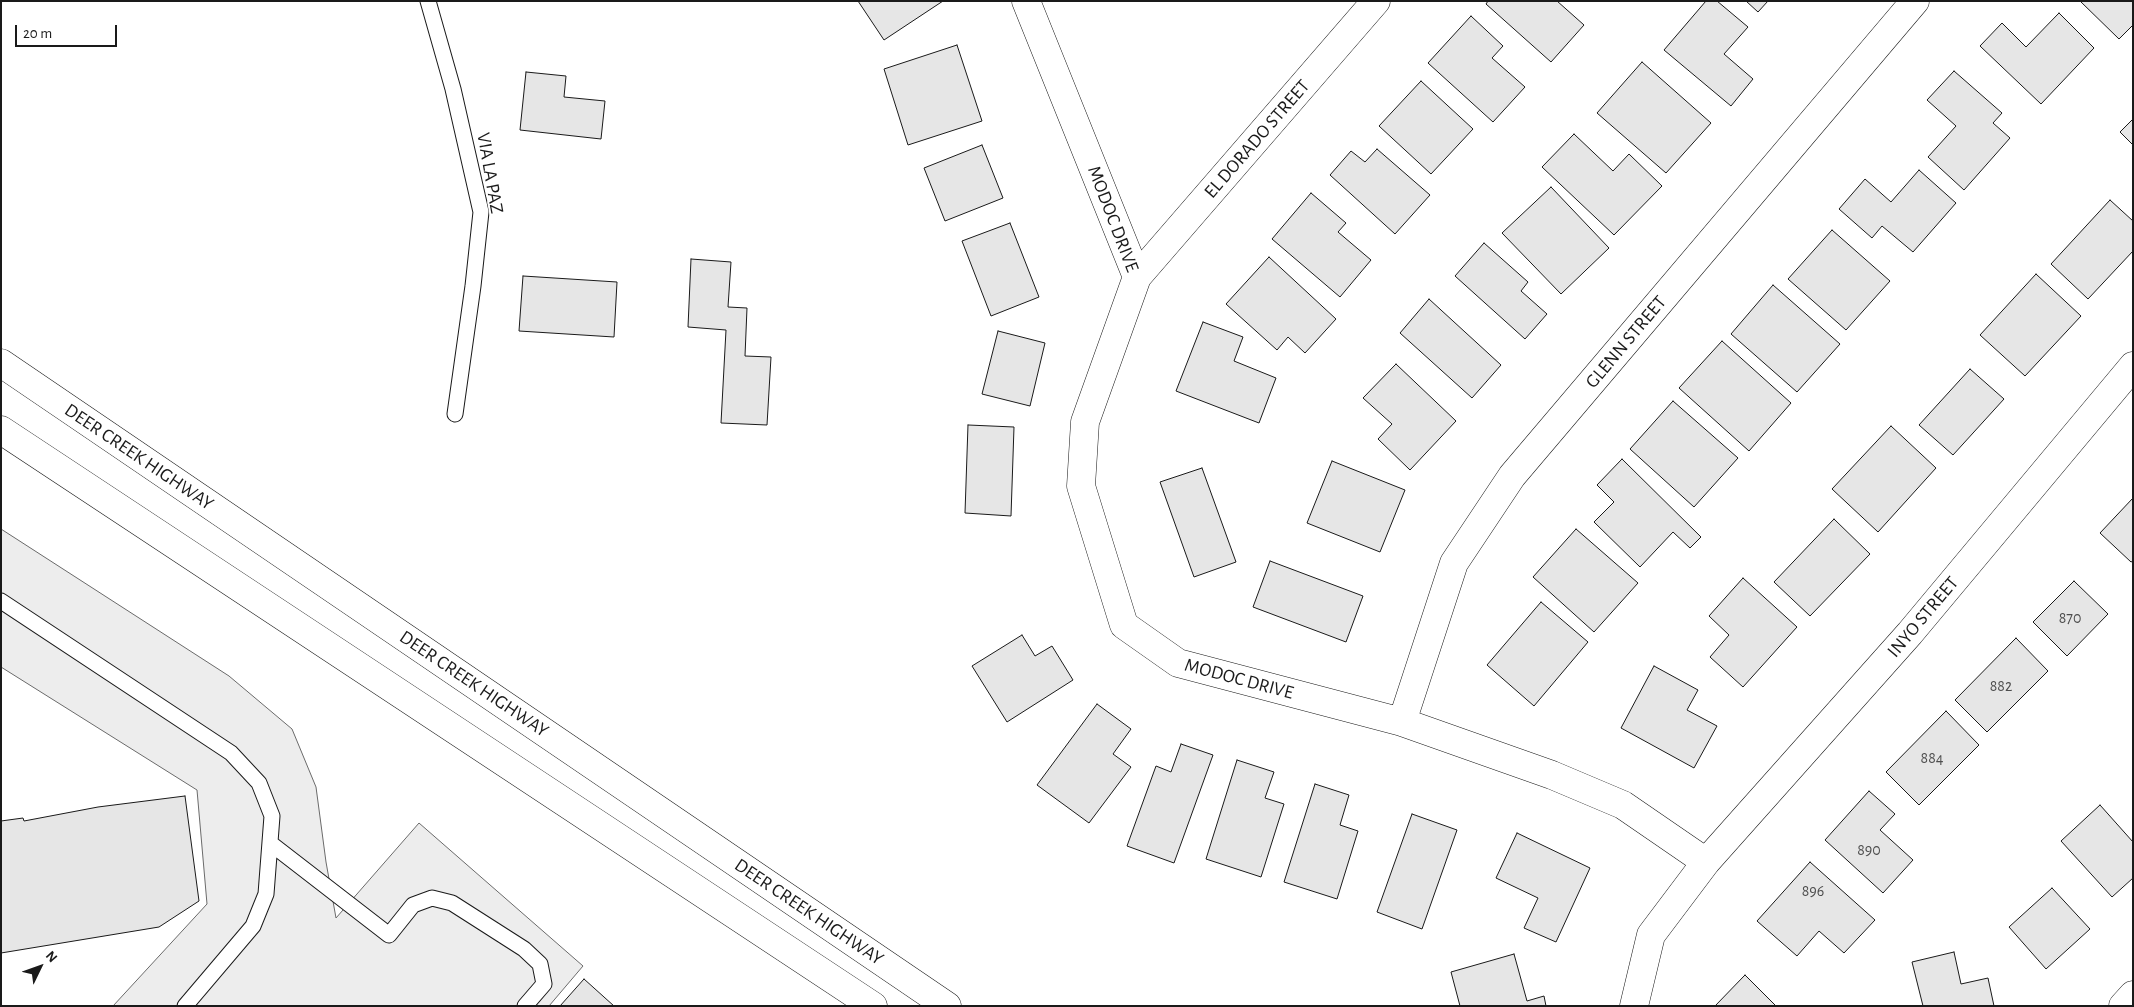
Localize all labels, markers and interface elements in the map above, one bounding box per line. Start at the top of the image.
scale bar [18,15,120,47]
text: 20 m [23,26,52,41]
street label: EL DORADO STREET [1199,75,1315,203]
street label: VIA LA PAZ [472,131,508,215]
street label: MODOC DRIVE [1082,163,1144,275]
street label: GLENN STREET [1581,291,1671,393]
street label: DEER CREEK HIGHWAY [60,399,218,515]
street label: INYO STREET [1883,572,1963,662]
house number: 870 [2059,608,2081,628]
street label: DEER CREEK HIGHWAY [395,626,553,742]
street label: MODOC DRIVE [1182,654,1296,704]
house number: 882 [1990,676,2012,696]
house number: 884 [1921,748,1943,768]
house number: 890 [1857,840,1881,860]
street label: DEER CREEK HIGHWAY [730,854,888,970]
house number: 896 [1802,881,1824,901]
north arrow [15,942,65,992]
text: N [43,949,60,965]

